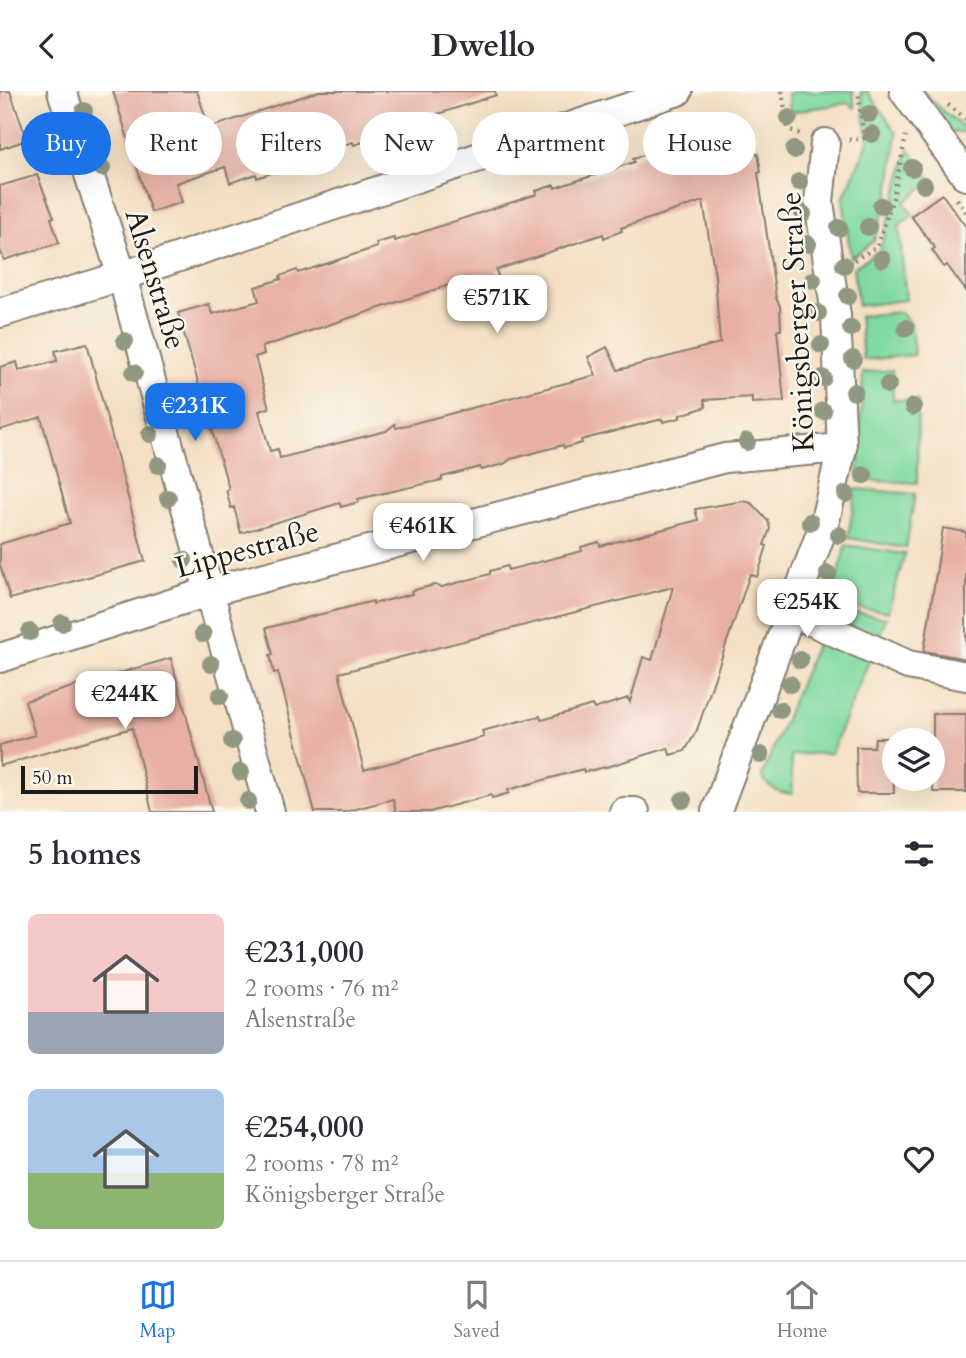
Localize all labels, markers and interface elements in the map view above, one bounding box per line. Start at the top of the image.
text: Dwello [431,24,535,68]
icon: back [28,27,66,65]
icon: search [900,27,938,65]
chip: Buy [21,112,111,175]
chip: Rent [125,112,222,175]
chip: Filters [236,112,346,175]
chip: New [360,112,458,175]
chip: Apartment [472,112,629,175]
chip: House [643,112,756,175]
street label: Königsberger Straße [770,191,825,453]
street label: Alsenstraße [115,204,196,354]
pin: €571K [448,275,546,335]
text: €571K [463,282,531,313]
pin: €231K [146,383,244,443]
text: €231K [161,390,229,421]
pin: €461K [374,503,472,563]
text: €461K [389,510,457,541]
street label: Lippestraße [171,511,323,588]
pin: €254K [758,580,856,639]
text: €254K [773,586,841,617]
pin: €244K [76,671,174,731]
text: €244K [91,678,159,709]
map controls [882,728,945,791]
button: layers [882,728,945,791]
scale bar [21,763,198,795]
text: 50 m [32,765,73,791]
text: 5 homes [28,834,141,875]
icon: filters [900,835,938,873]
text: €231,000 [245,932,364,973]
icon: home [84,942,168,1026]
icon: heart [900,965,938,1003]
text: 2 rooms · 76 m² [245,973,398,1004]
text: Alsenstraße [245,1004,356,1035]
text: €254,000 [245,1107,364,1148]
icon: home [84,1117,168,1201]
icon: heart [900,1140,938,1178]
text: 2 rooms · 78 m² [245,1148,398,1179]
text: Königsberger Straße [245,1179,445,1210]
tab: Map [139,1276,177,1344]
tab: Saved [454,1276,500,1344]
tab: Home [777,1276,827,1344]

